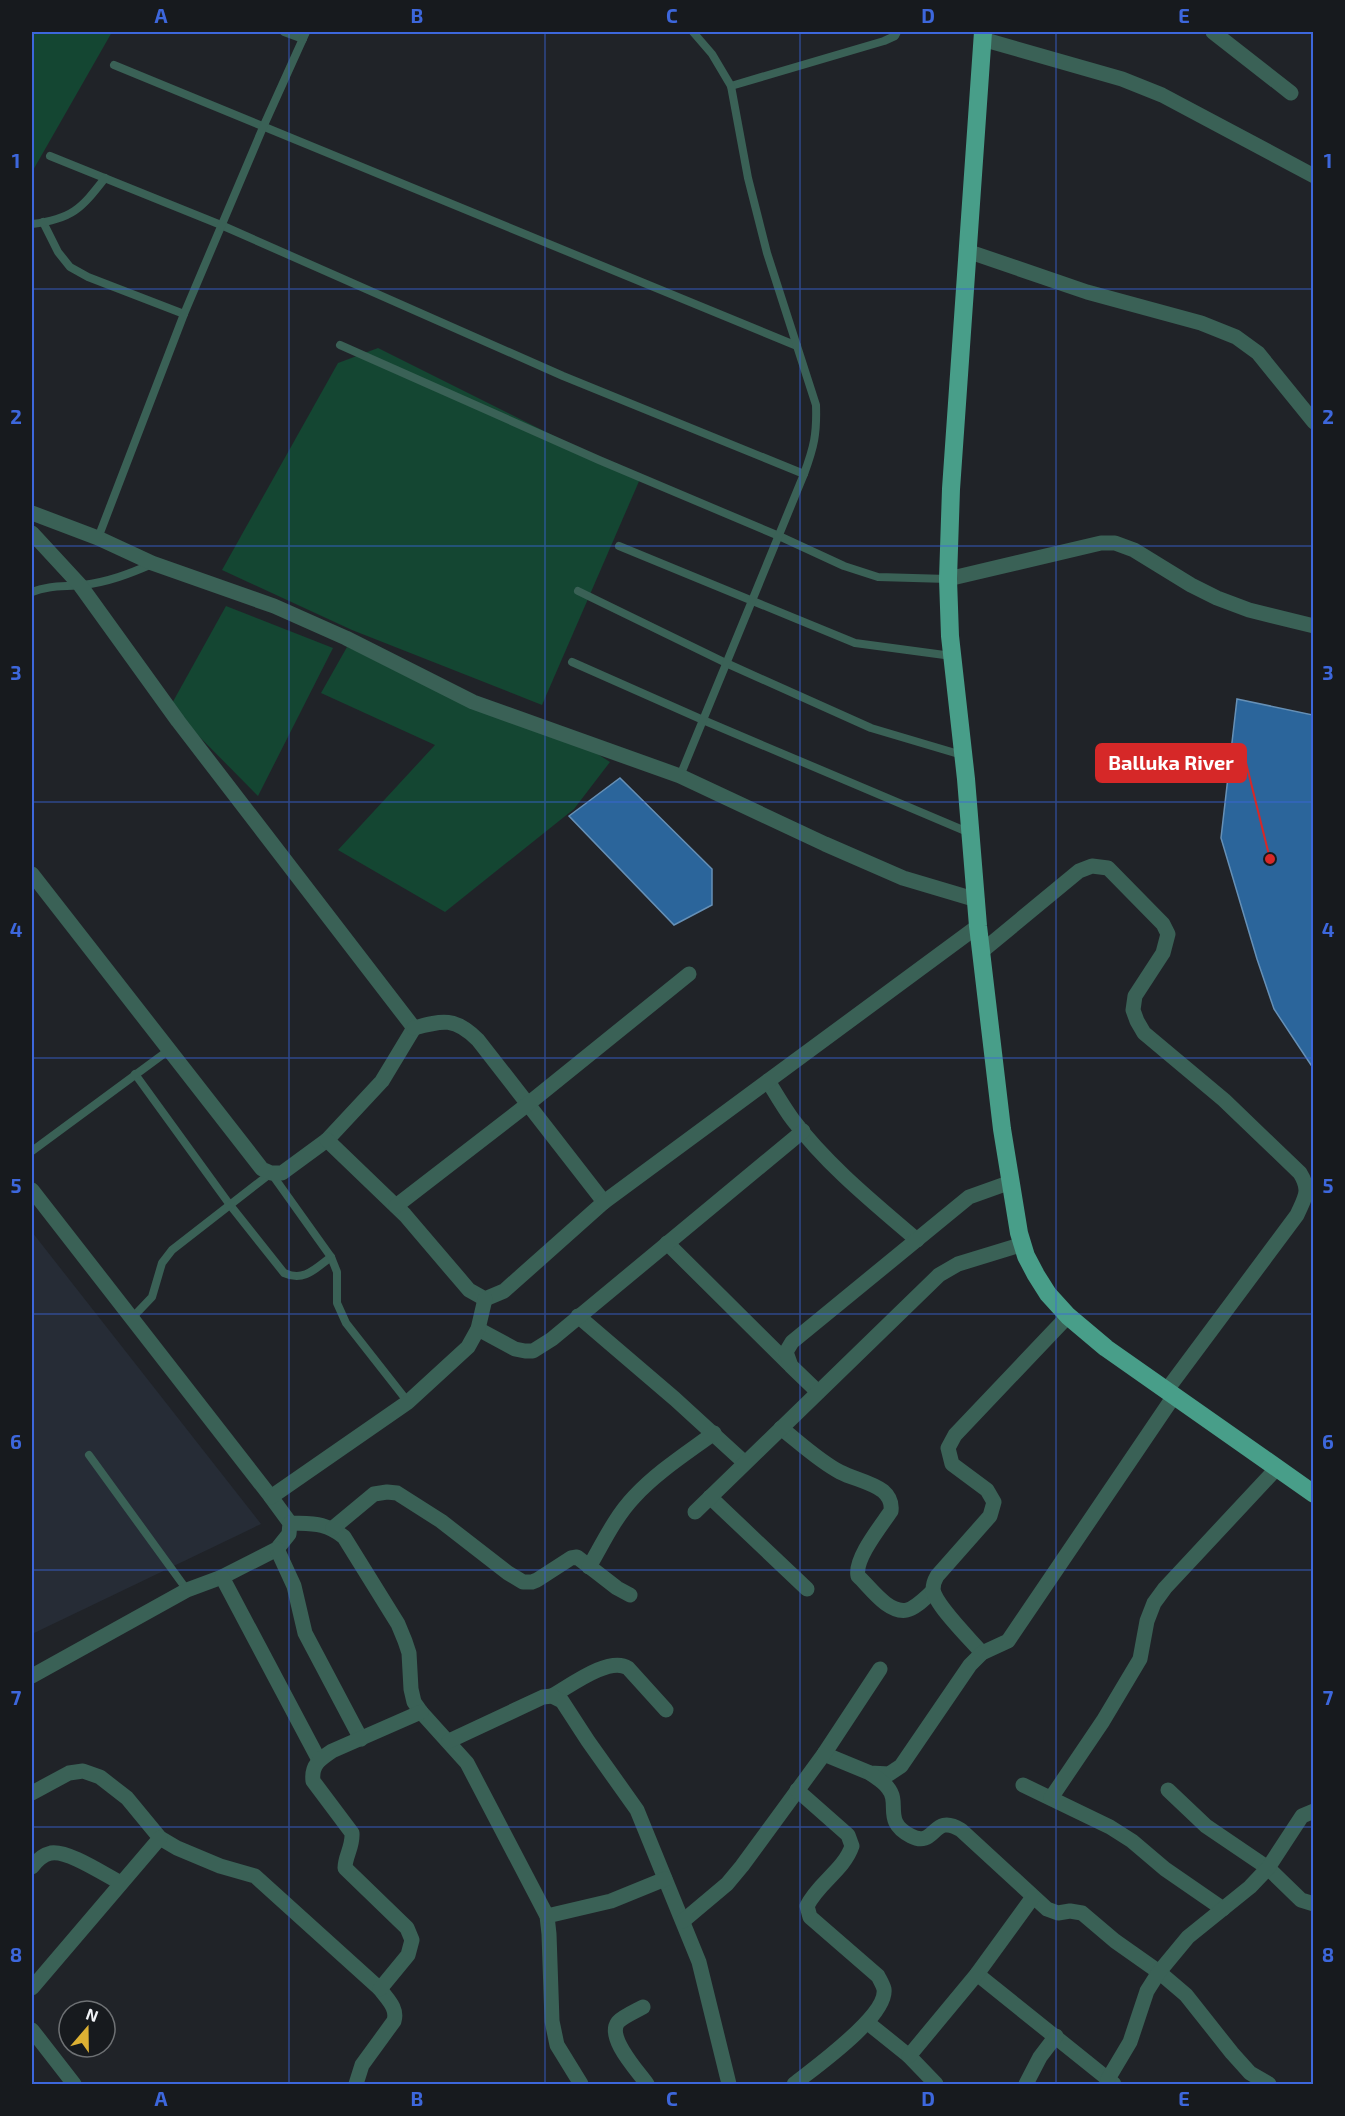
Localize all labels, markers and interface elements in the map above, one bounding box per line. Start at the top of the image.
text: A [154,3,168,27]
text: B [411,3,423,27]
text: C [666,3,678,27]
text: D [921,3,935,27]
text: E [1178,3,1190,27]
text: 1 [12,148,20,172]
text: 1 [1324,148,1332,172]
text: 2 [10,404,22,428]
text: 2 [1322,404,1334,428]
text: 3 [10,660,22,684]
text: 3 [1322,660,1334,684]
callout: Balluka River [1096,744,1246,782]
text: Balluka River [1108,750,1234,774]
text: 4 [10,917,23,941]
text: 4 [1322,917,1335,941]
text: 5 [10,1173,22,1197]
text: 5 [1322,1173,1334,1197]
text: 6 [10,1429,22,1453]
text: 6 [1322,1429,1334,1453]
text: 7 [11,1685,22,1709]
text: 7 [1323,1685,1334,1709]
text: 8 [10,1942,22,1966]
text: 8 [1322,1942,1334,1966]
north arrow [57,1999,117,2059]
text: N [84,2004,101,2025]
text: A [154,2086,168,2110]
text: B [411,2086,423,2110]
text: C [666,2086,678,2110]
text: D [921,2086,935,2110]
text: E [1178,2086,1190,2110]

